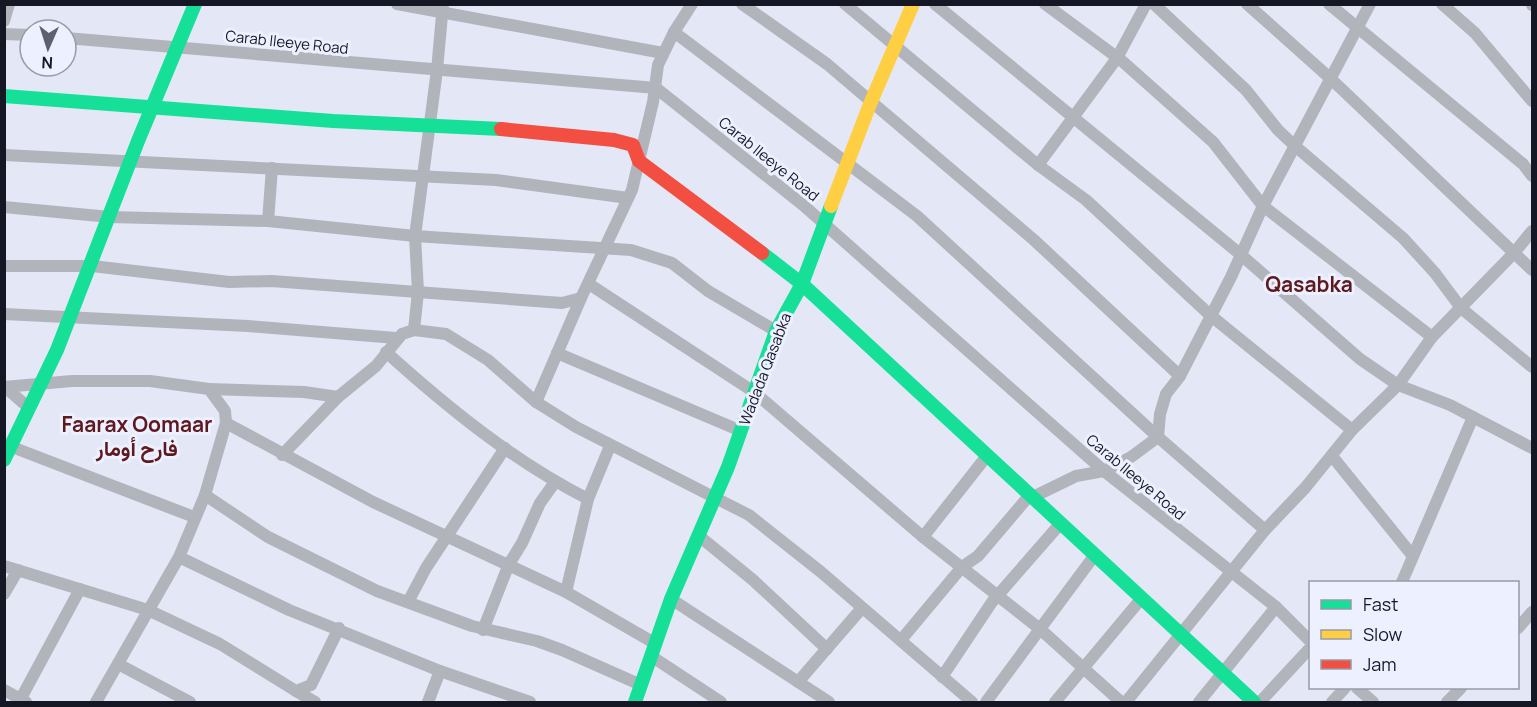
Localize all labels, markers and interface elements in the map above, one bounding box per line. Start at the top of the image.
north arrow [18,18,78,78]
street label: Carab Ileeye Road [224,25,350,59]
text: N [41,52,54,74]
street label: Carab Ileeye Road [714,112,824,206]
district label: Qasabka [1265,270,1353,298]
street label: Wadada Qasabka [734,310,796,428]
district label: Faarax Oomaar فارح أومار [62,410,212,463]
street label: Carab Ileeye Road [1082,429,1190,525]
legend [1309,581,1519,689]
text: Fast [1363,592,1398,616]
text: Slow [1363,622,1403,646]
text: Jam [1363,652,1397,676]

